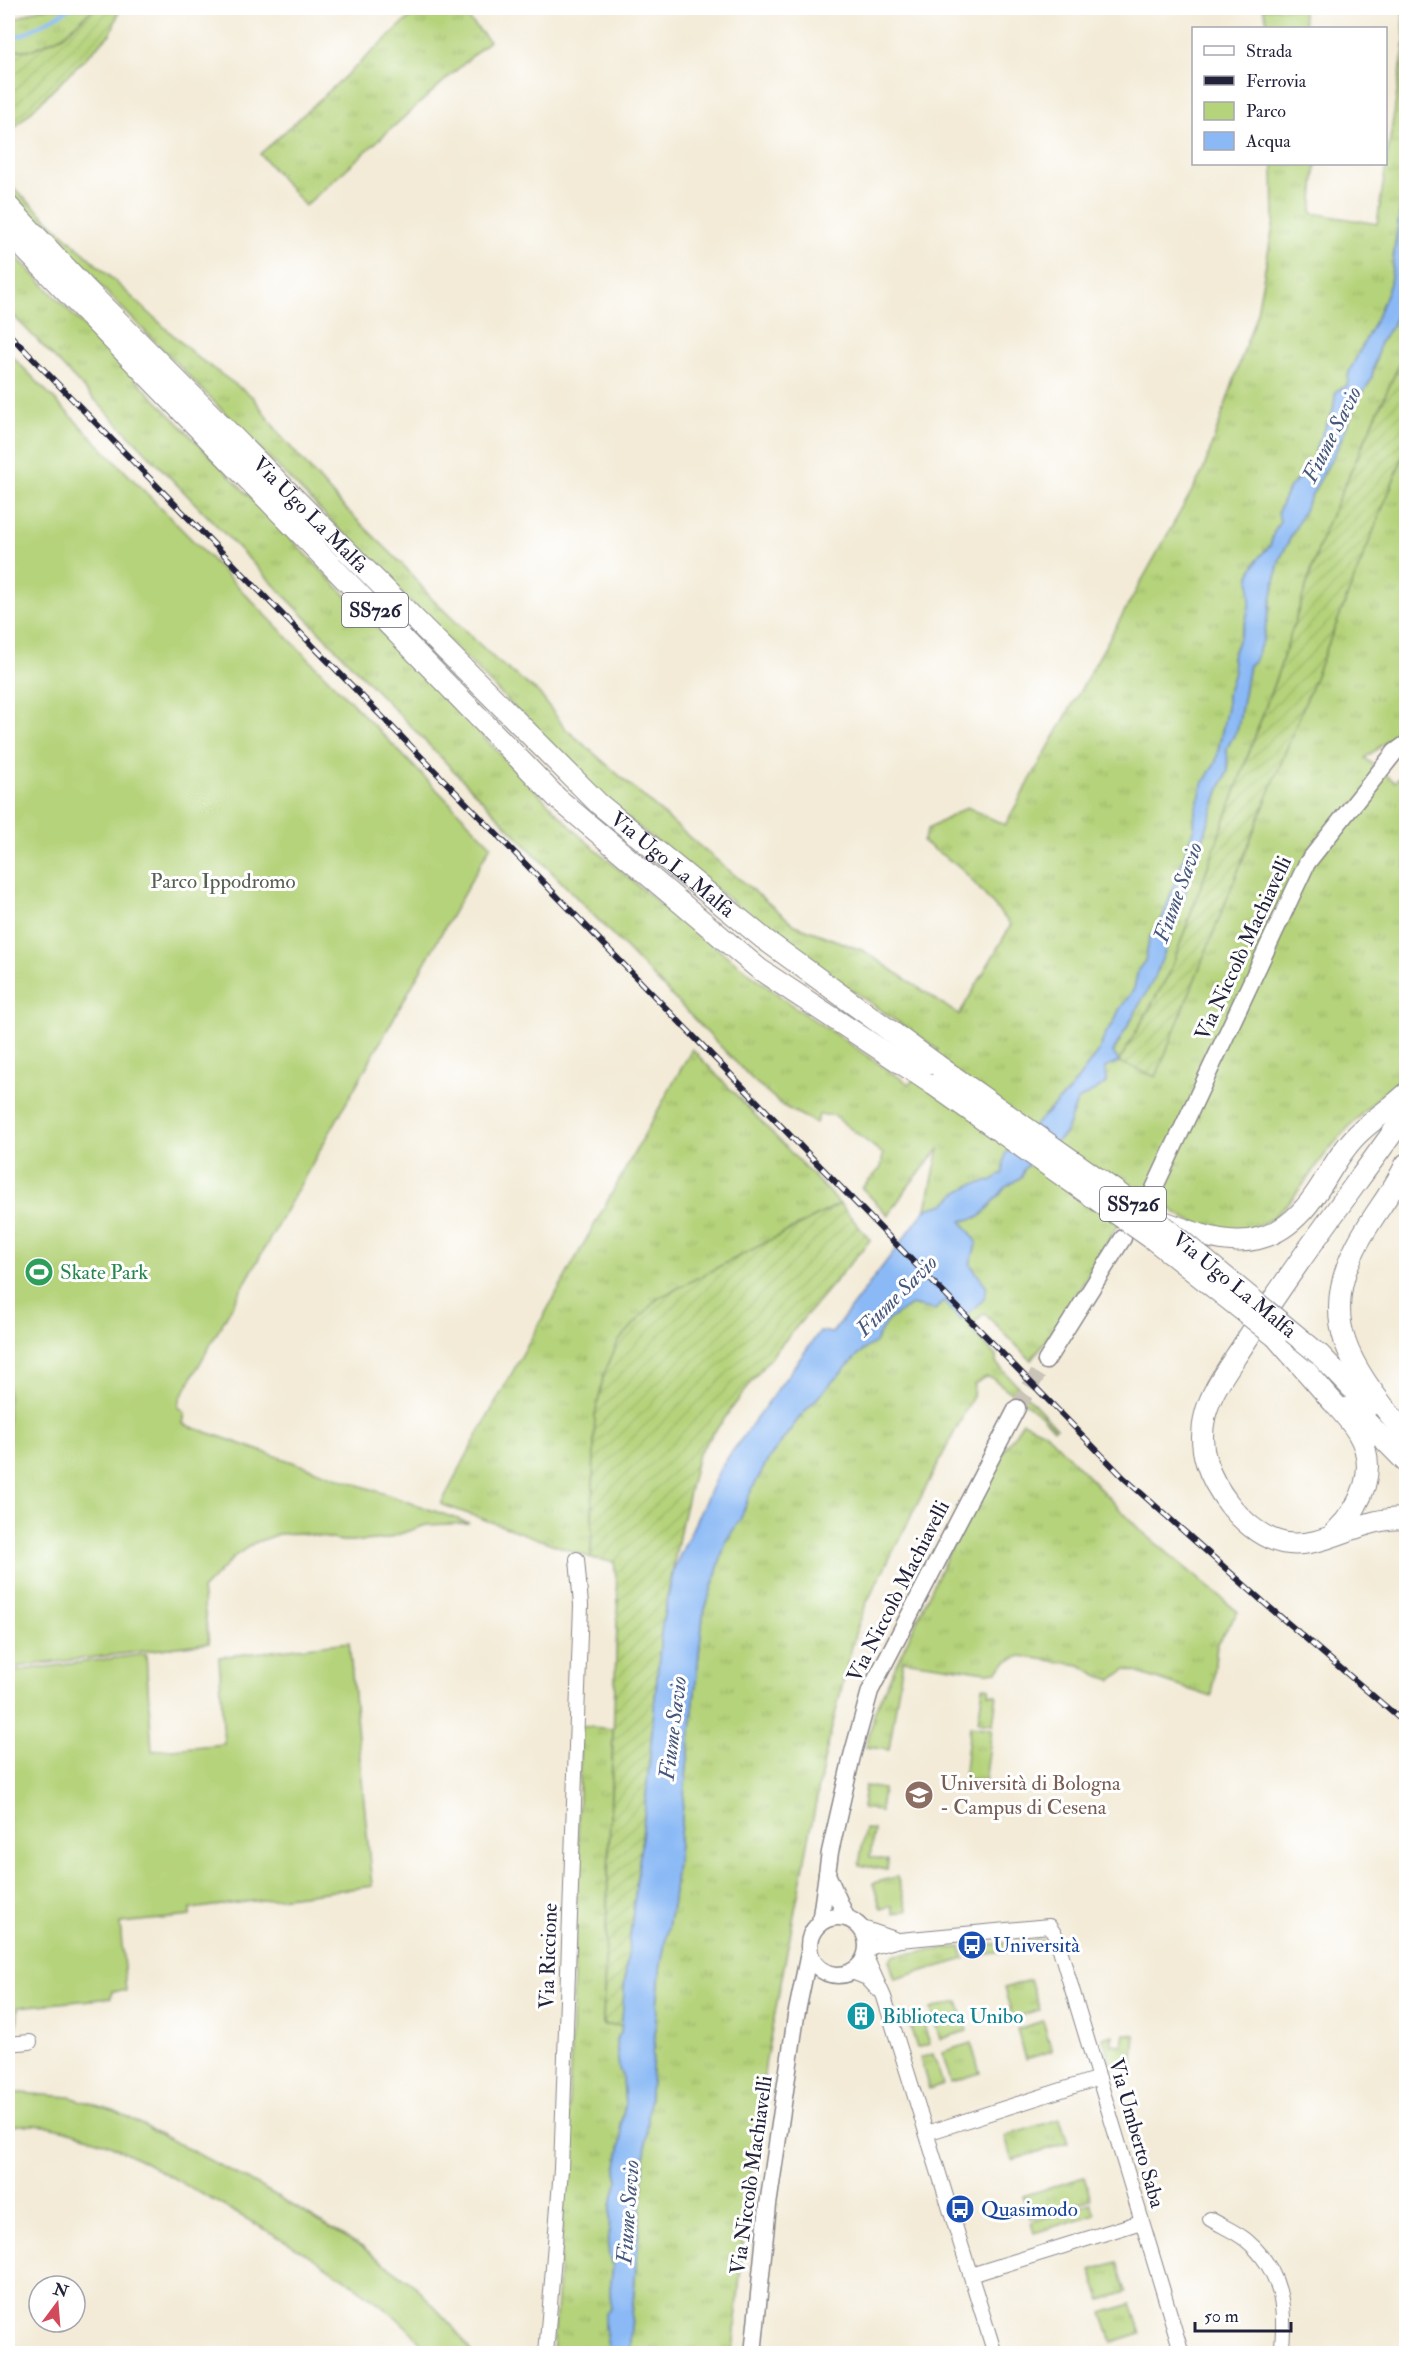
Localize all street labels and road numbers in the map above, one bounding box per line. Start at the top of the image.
street label: Via Ugo La Malfa [246,451,374,579]
road number: SS726 [342,593,408,627]
street label: Via Ugo La Malfa [605,806,740,924]
street label: Via Niccolò Machiavelli [1189,851,1298,1045]
road number: SS726 [1100,1187,1166,1221]
street label: Via Ugo La Malfa [1167,1226,1302,1344]
street label: Via Niccolò Machiavelli [841,1495,956,1687]
street label: Via Riccione [533,1902,564,2009]
street label: Via Umberto Saba [1102,2055,1171,2211]
street label: Via Niccolò Machiavelli [724,2074,779,2276]

